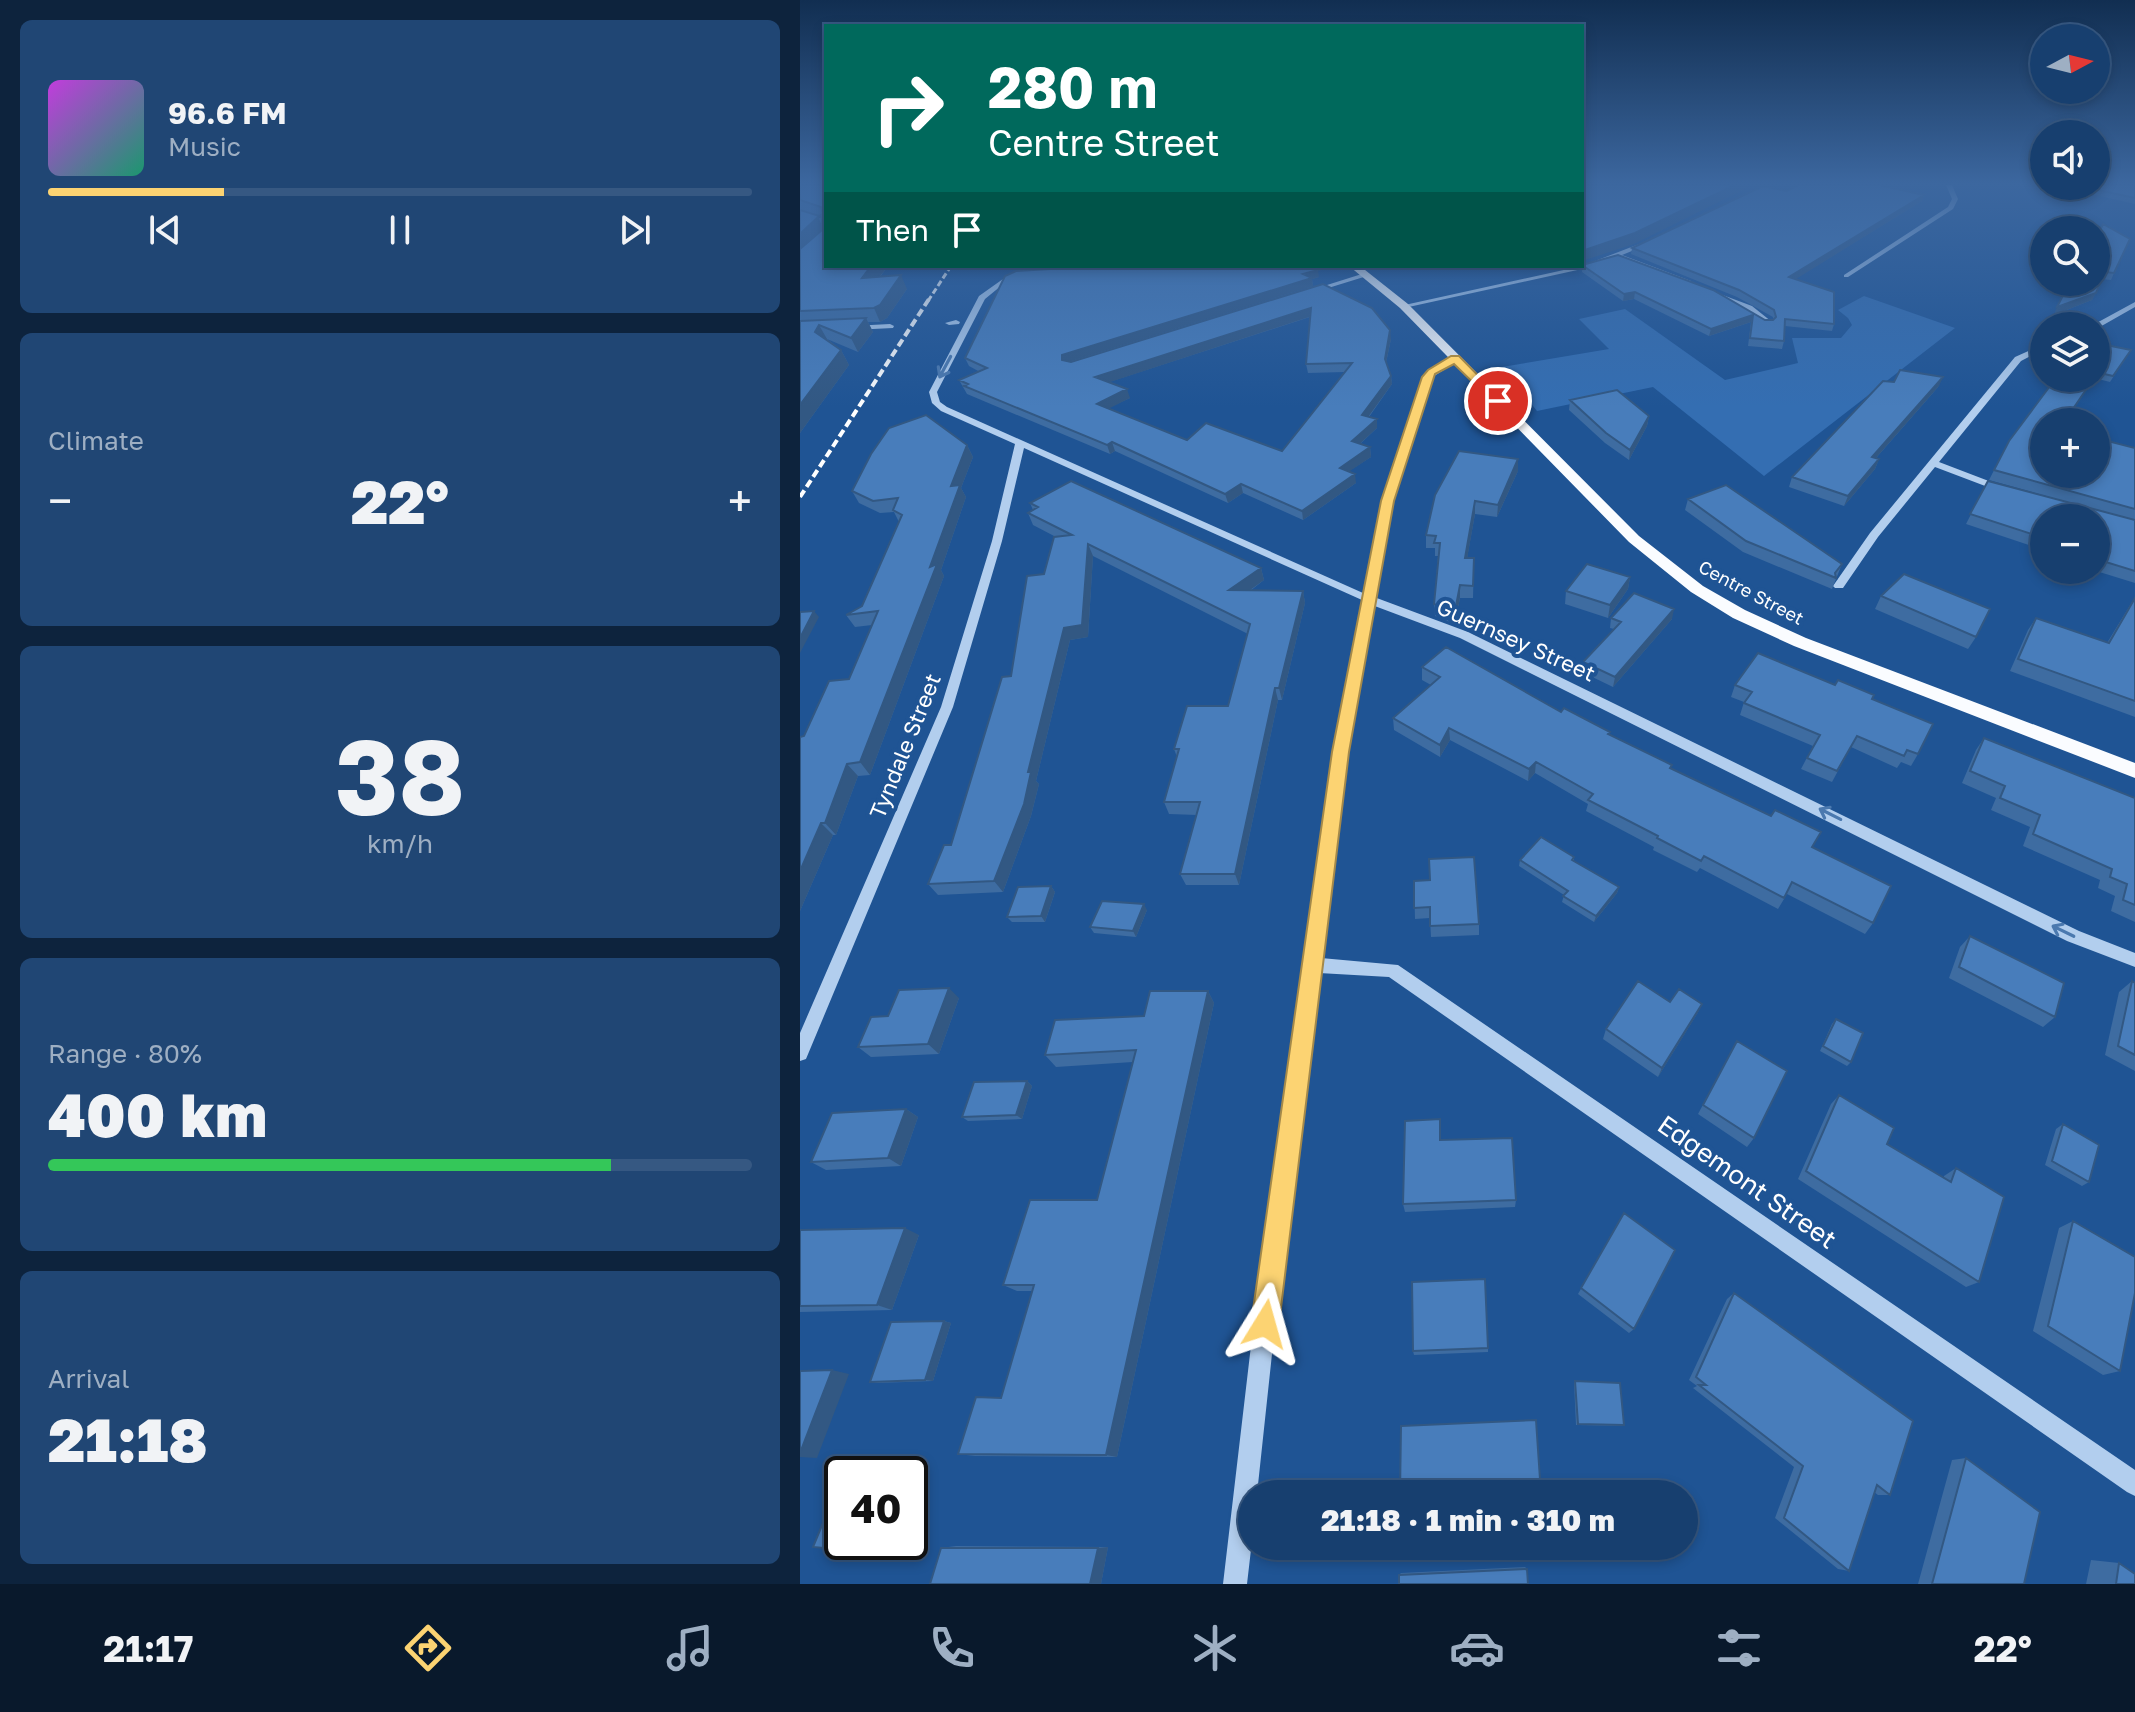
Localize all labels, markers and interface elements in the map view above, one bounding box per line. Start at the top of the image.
north arrow [2030,24,2110,104]
map controls [2030,24,2110,584]
text: 280 m [988,53,1157,120]
icon: right [856,56,960,160]
text: 96.6 FM [168,95,287,131]
button: sound [2030,120,2110,200]
text: Centre Street [988,121,1220,164]
text: Music [168,131,241,162]
icon: previous [143,208,187,252]
icon: pause [378,208,422,252]
icon: next [613,208,657,252]
icon: arrive [945,208,989,252]
text: Then [856,212,929,248]
button: search [2030,216,2110,296]
button: layers [2030,312,2110,392]
one-way arrow [936,354,952,378]
pin [1464,367,1532,435]
icon: arrive [1476,379,1520,423]
button: + [2030,408,2110,488]
text: Climate [48,425,144,456]
text: 22° [351,465,449,537]
text: − [48,474,72,527]
text: + [728,474,752,527]
button: − [2030,504,2110,584]
street label: Centre Street [1695,555,1808,629]
street label: Guernsey Street [1433,593,1600,687]
street label: Tyndale Street [863,669,946,822]
text: 38 [335,713,465,838]
one-way arrow [1819,806,1843,822]
text: km/h [367,828,433,859]
one-way arrow [2052,922,2075,937]
text: Range · 80% [48,1038,202,1069]
text: 400 km [48,1078,267,1150]
street label: Edgemont Street [1652,1108,1843,1255]
position arrow [1223,1282,1307,1366]
text: Arrival [48,1363,129,1394]
text: 21:18 [48,1403,208,1475]
speed limit sign: 40 [824,1456,928,1560]
text: 21:18 · 1 min · 310 m [1321,1502,1615,1538]
icon: directions [400,1620,456,1676]
icon: music [662,1620,718,1676]
icon: phone [924,1620,980,1676]
icon: climate [1187,1620,1243,1676]
icon: car [1449,1620,1505,1676]
icon: filters [1711,1620,1767,1676]
text: 21:17 [103,1627,193,1670]
text: 22° [1974,1627,2032,1670]

